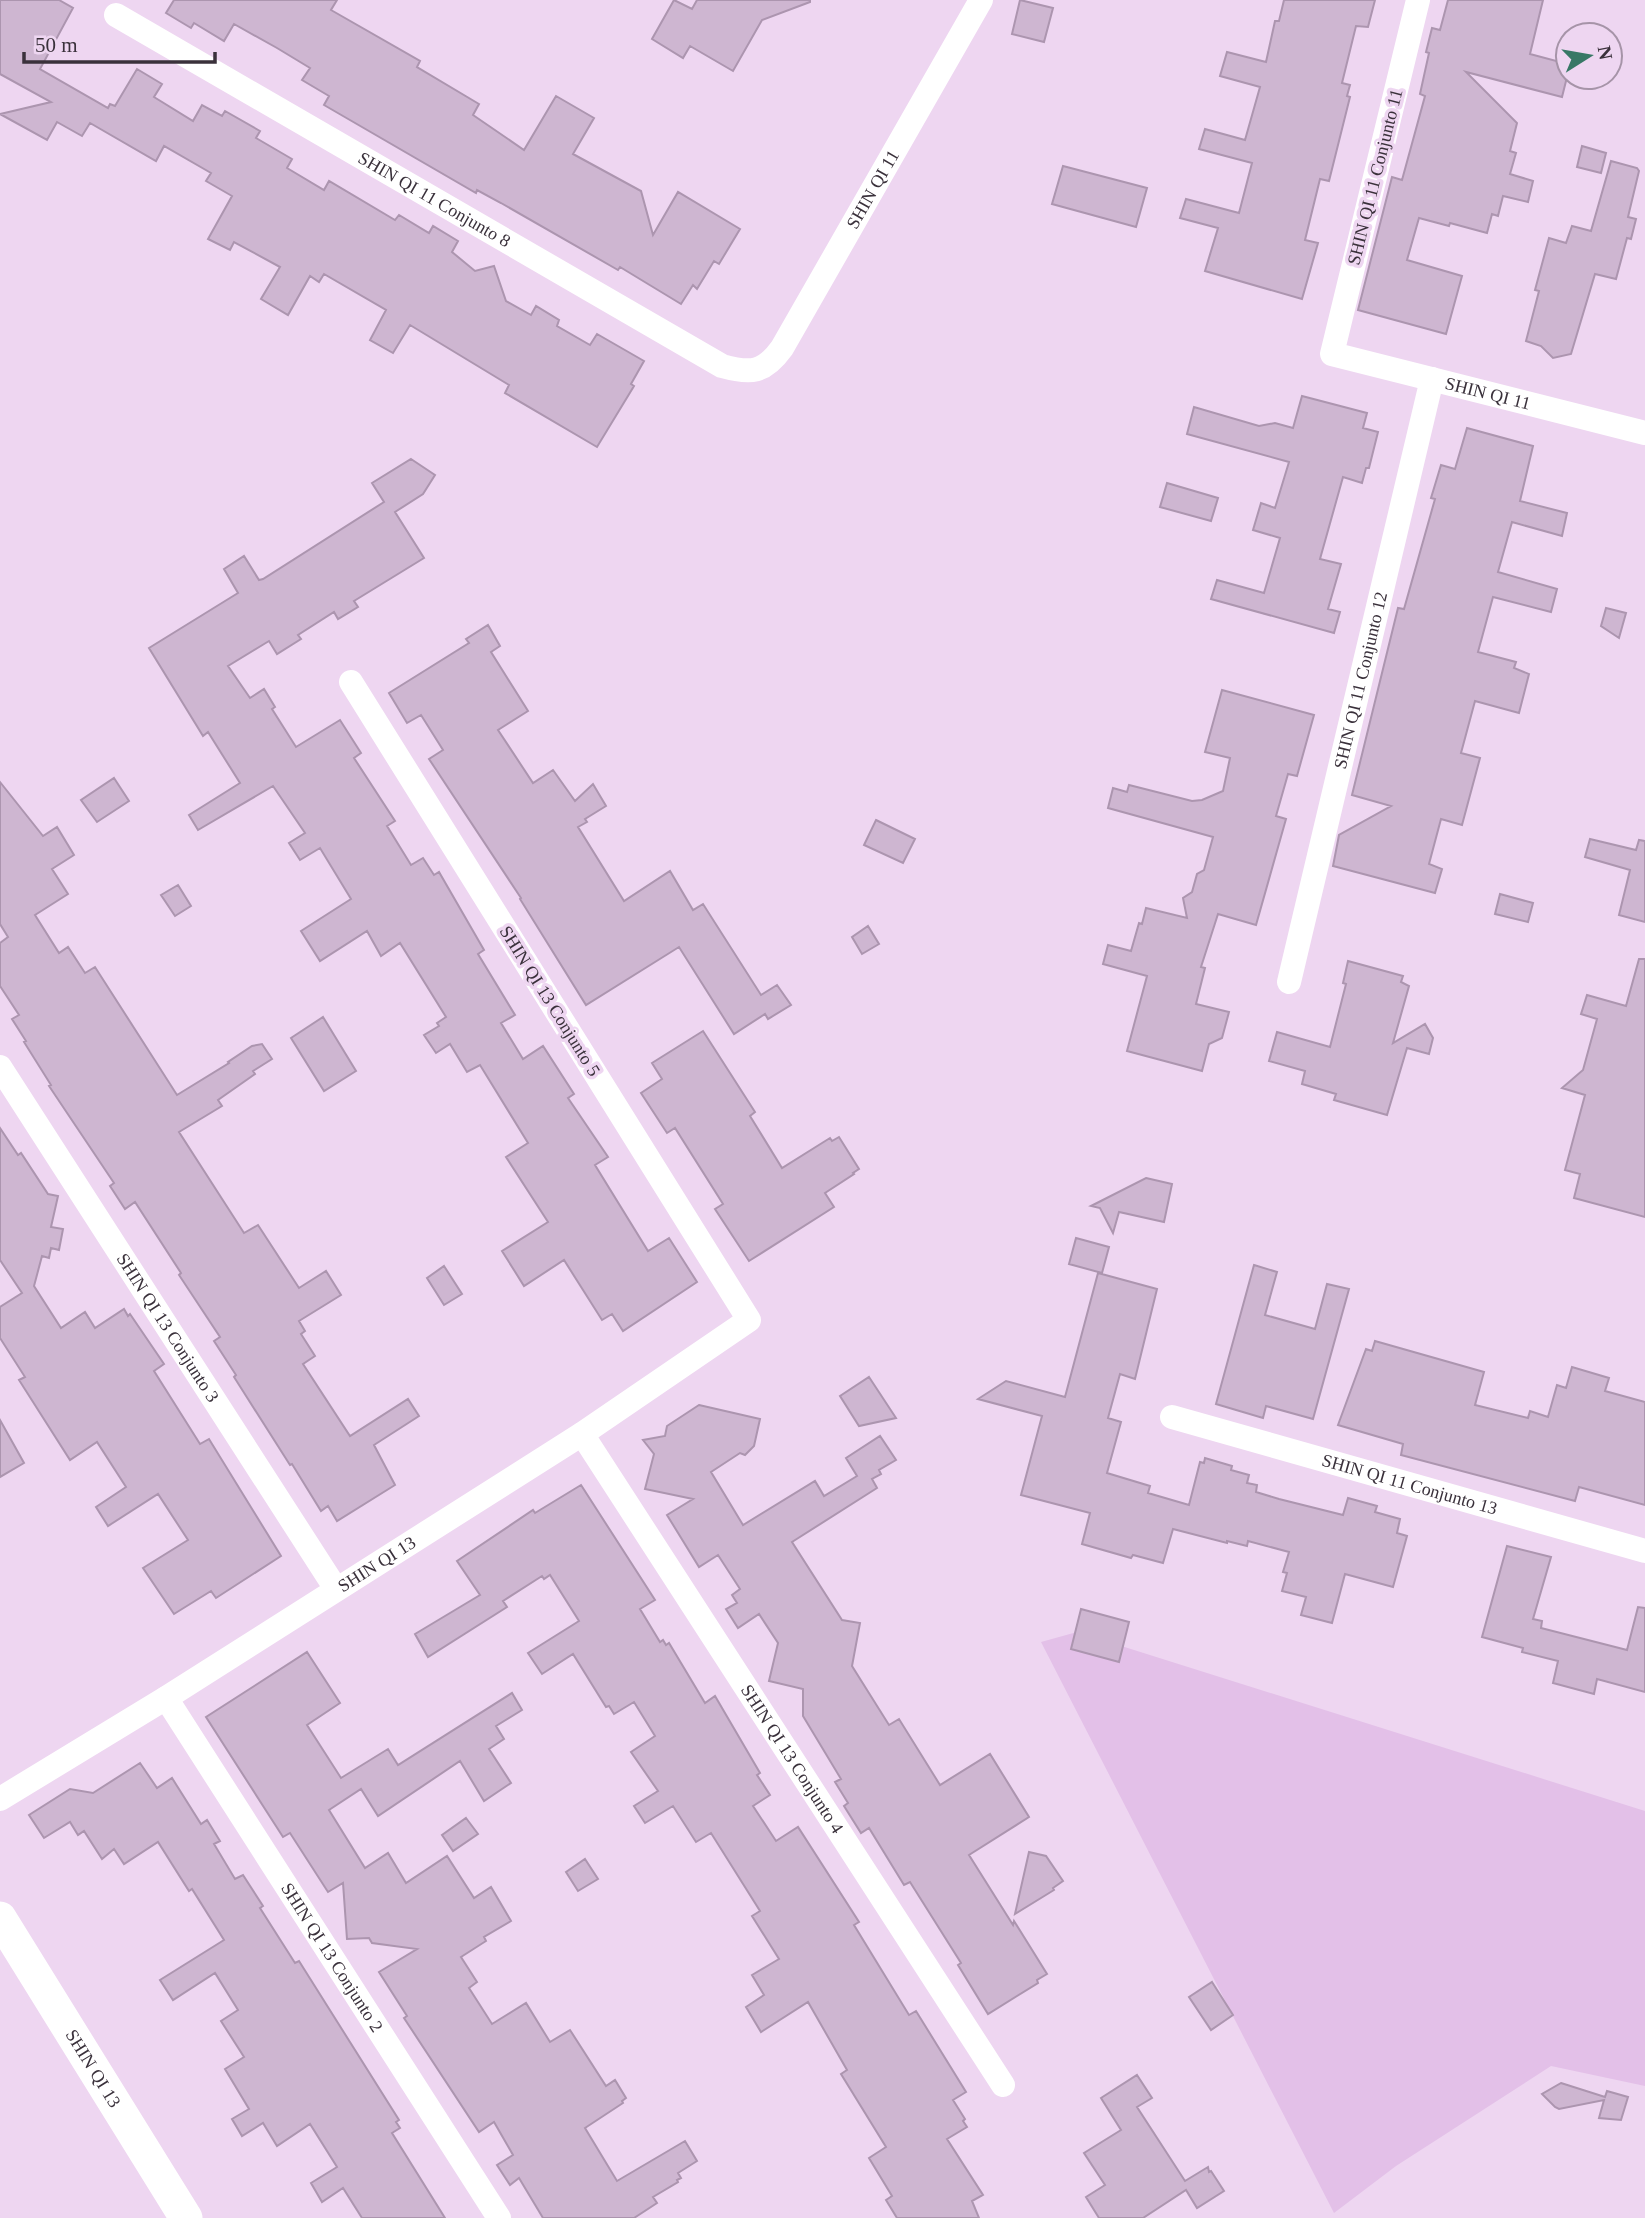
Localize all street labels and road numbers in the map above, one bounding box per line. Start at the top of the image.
street label: SHIN QI 11 Conjunto 11 [1343,87,1407,267]
street label: SHIN QI 11 [842,146,903,232]
street label: SHIN QI 11 Conjunto 8 [355,148,514,251]
street label: SHIN QI 11 [1443,373,1533,414]
street label: SHIN QI 11 Conjunto 12 [1330,590,1391,771]
street label: SHIN QI 13 Conjunto 5 [496,922,604,1080]
street label: SHIN QI 13 Conjunto 3 [113,1249,223,1406]
street label: SHIN QI 11 Conjunto 13 [1320,1450,1500,1519]
street label: SHIN QI 13 [334,1532,419,1596]
street label: SHIN QI 13 Conjunto 4 [737,1681,848,1837]
street label: SHIN QI 13 Conjunto 2 [277,1879,387,2036]
street label: SHIN QI 13 [62,2026,125,2111]

